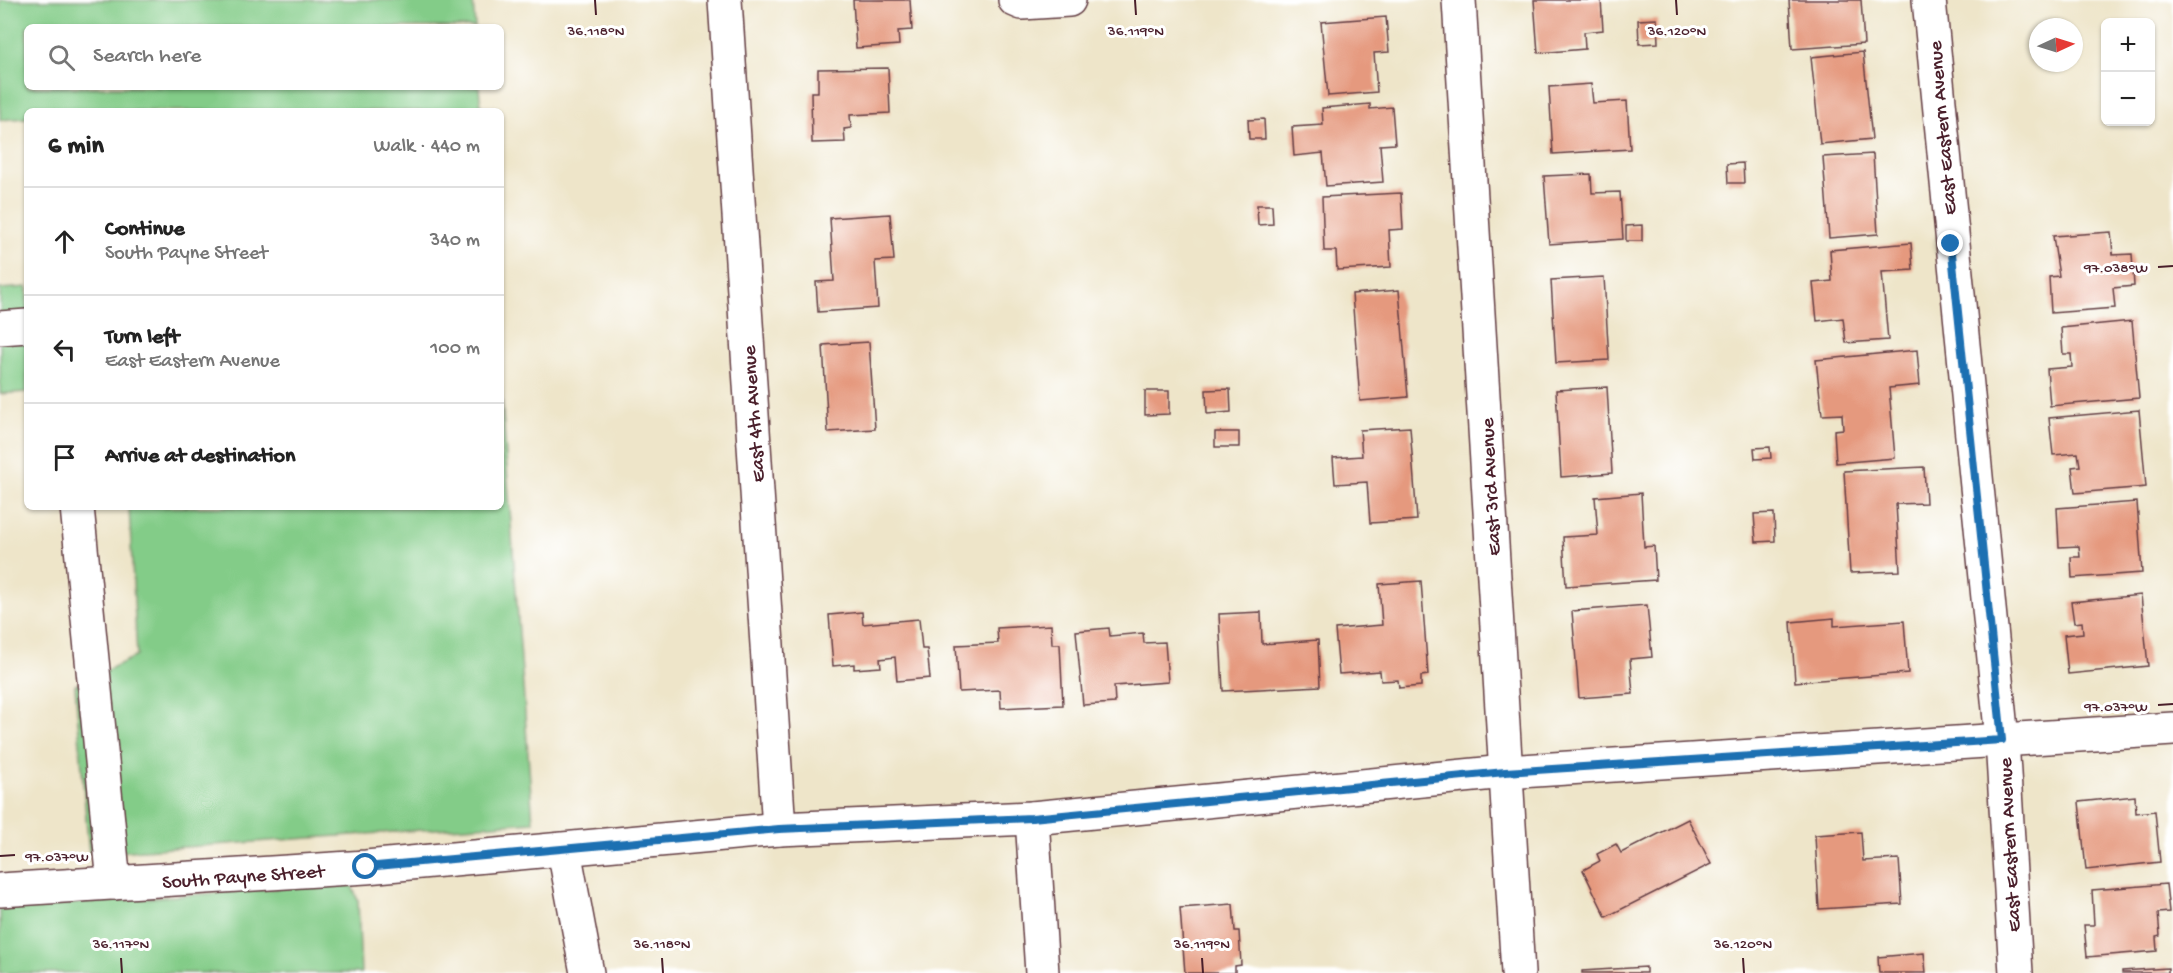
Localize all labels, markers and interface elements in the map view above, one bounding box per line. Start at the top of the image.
north arrow [2029,18,2083,72]
map controls [2101,18,2155,126]
button: + [2101,18,2155,72]
text: 36.118°N [567,23,625,41]
text: 36.119°N [1107,23,1164,41]
text: 36.120°N [1647,23,1706,41]
search box [24,24,504,90]
street label: East Eastern Avenue [1925,39,1964,216]
icon: search [45,41,78,74]
text: Search here [93,44,201,70]
button: − [2101,72,2155,126]
text: 6 min [48,132,104,163]
text: Walk · 440 m [374,136,480,159]
text: Continue [105,217,185,243]
icon: ahead [48,225,81,258]
text: 340 m [430,230,480,253]
route end [1937,230,1963,256]
text: South Payne Street [105,243,268,266]
text: 97.038°W [2083,260,2148,278]
text: Turn left [105,325,179,351]
icon: left [48,333,81,366]
text: 100 m [430,338,480,361]
street label: East 4th Avenue [739,344,772,483]
text: East Eastern Avenue [105,351,280,374]
street label: East 3rd Avenue [1477,417,1508,556]
icon: arrive [48,441,81,474]
text: Arrive at destination [105,444,295,470]
text: 97.037°W [2083,699,2148,717]
street label: East Eastern Avenue [1995,756,2028,933]
text: 97.037°W [24,849,89,867]
route start [352,853,378,879]
street label: South Payne Street [161,861,327,896]
text: 36.117°N [92,936,149,954]
text: 36.118°N [633,936,691,954]
text: 36.119°N [1173,936,1230,954]
text: 36.120°N [1713,936,1772,954]

